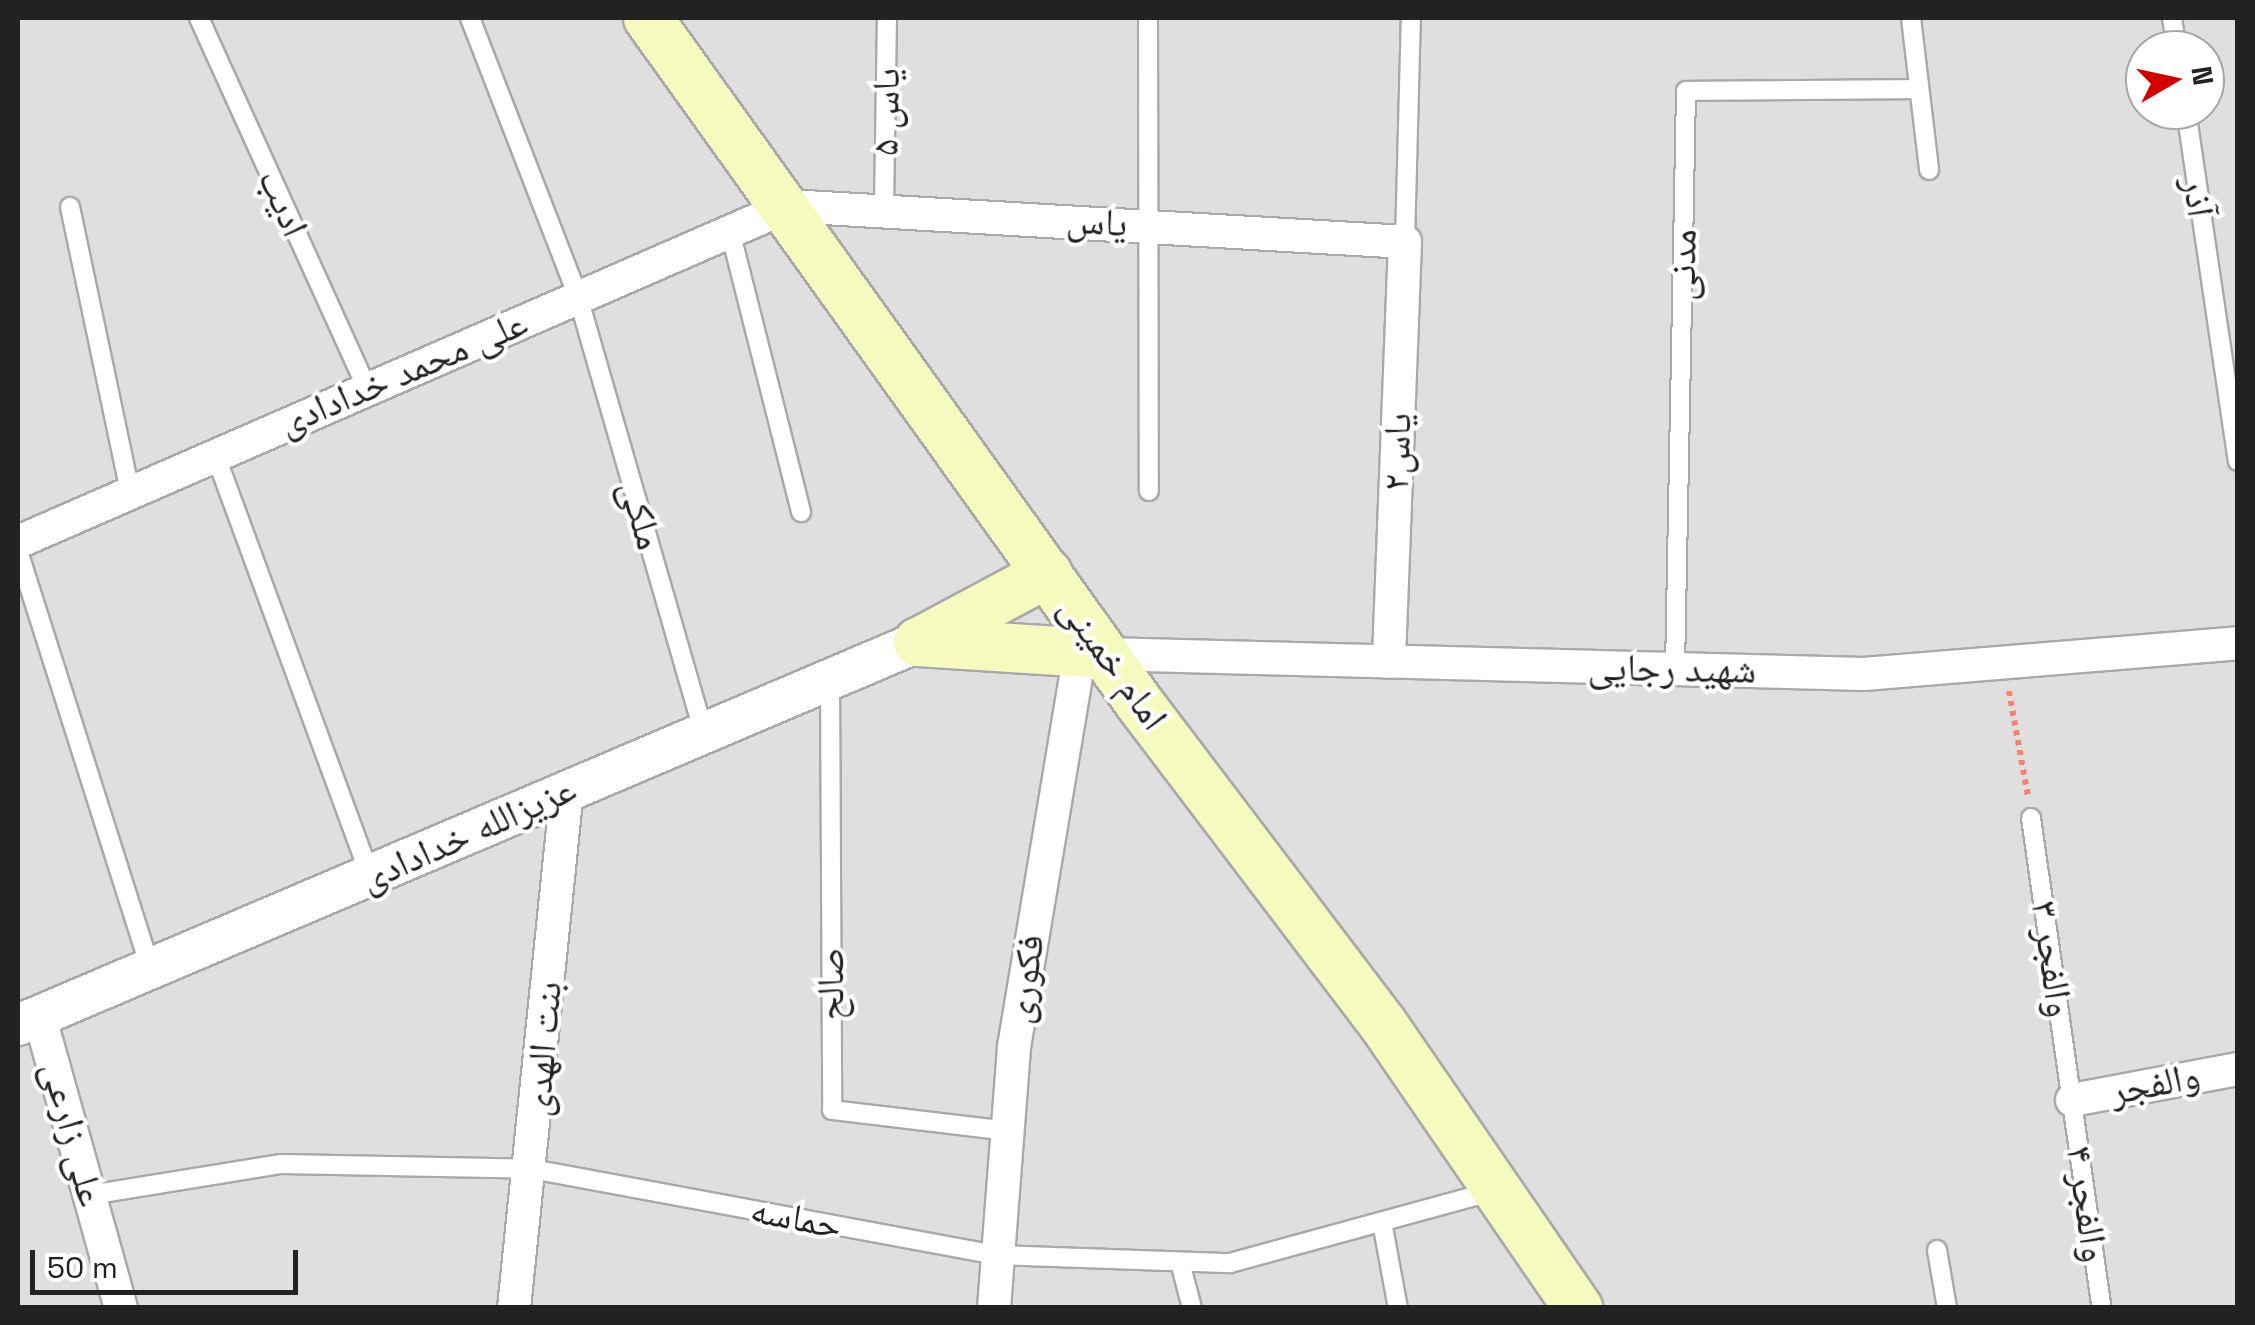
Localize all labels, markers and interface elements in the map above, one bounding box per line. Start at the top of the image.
north arrow [2125,30,2225,130]
text: N [2183,64,2222,88]
street label: یاس ۵ [862,68,910,156]
street label: ادیب [248,162,318,244]
street label: آذر [2173,174,2223,220]
street label: یاس [1065,197,1129,247]
street label: مدنی [1660,229,1706,301]
street label: علی محمد خدادادی [272,300,534,446]
street label: یاس۲ [1373,412,1421,492]
street label: ملکی [609,475,673,555]
street label: امام خمینی [1049,587,1177,739]
street label: شهید رجایی [1587,645,1757,693]
street label: عزیزالله خدادادی [353,766,583,902]
street label: والفجر ۳ [2021,898,2083,1020]
street label: فکوری [995,931,1055,1027]
street label: صالح [808,948,854,1020]
street label: بنت الهدی [514,980,572,1118]
street label: والفجر [2106,1053,2204,1115]
street label: علی زارعی [32,1057,114,1211]
street label: والفجر ۴ [2056,1143,2118,1265]
street label: حماسه [747,1187,845,1249]
scale bar [35,1230,302,1292]
text: 50 m [47,1248,118,1287]

